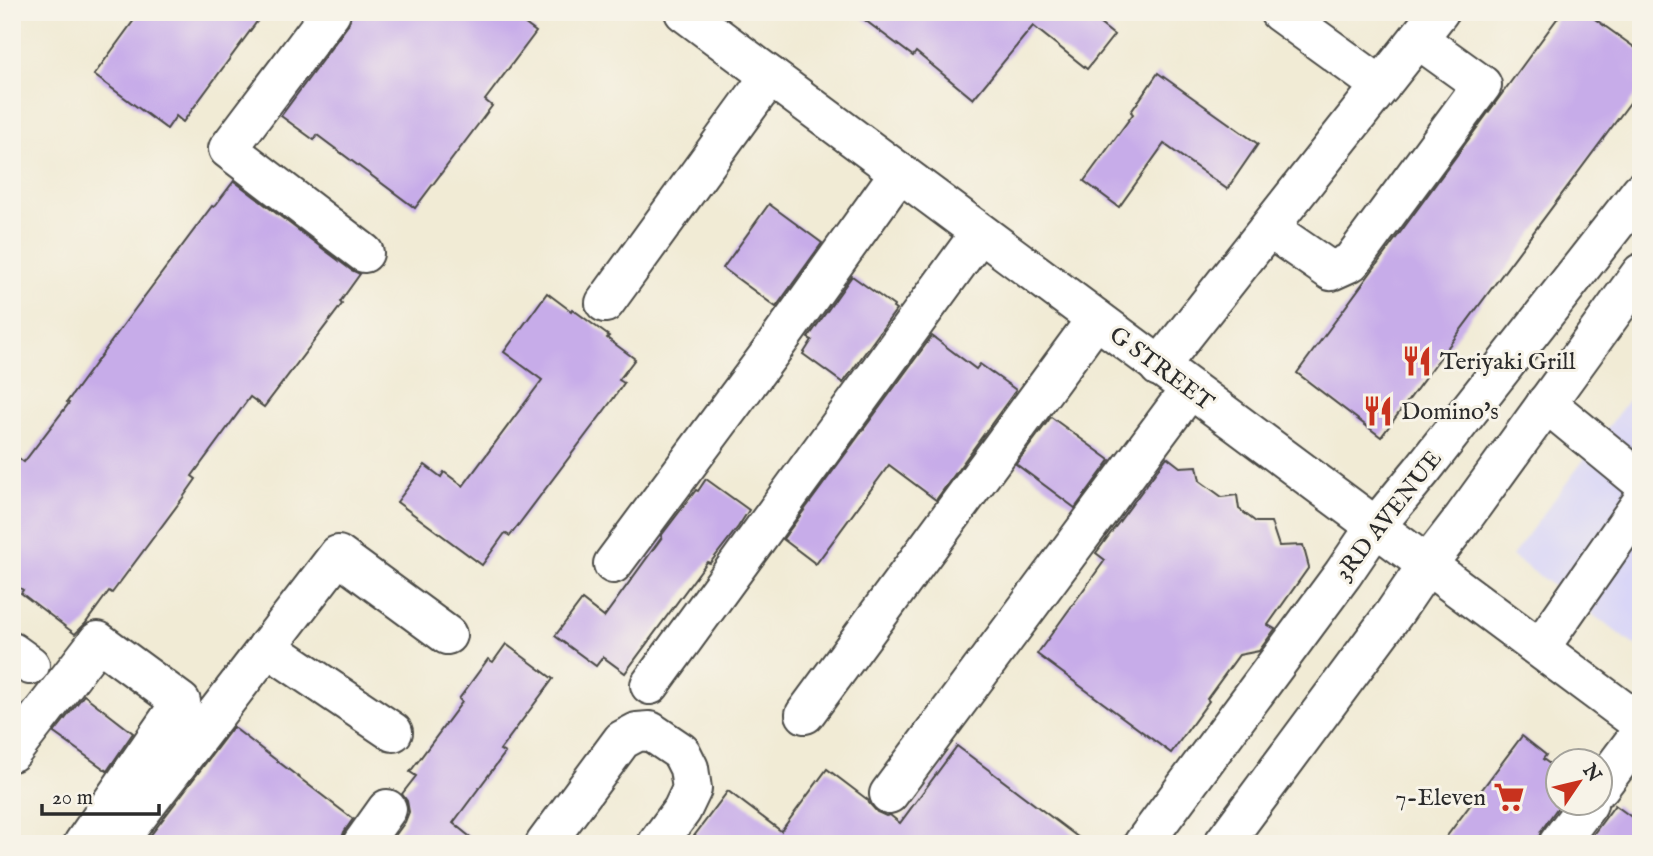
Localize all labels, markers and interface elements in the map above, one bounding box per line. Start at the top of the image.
street label: G STREET [1103,320,1220,419]
restaurant icon: Teriyaki Grill [1400,344,1434,378]
place label: Teriyaki Grill [1440,347,1576,378]
restaurant icon: Domino's [1361,394,1395,428]
place label: Domino's [1401,397,1499,428]
street label: 3RD AVENUE [1329,445,1450,587]
north arrow [1544,748,1614,818]
text: N [1576,759,1606,787]
scale bar [42,772,159,816]
supermarket icon: 7-Eleven [1492,780,1526,814]
place label: 7-Eleven [1395,783,1486,814]
text: 20 m [52,785,93,812]

